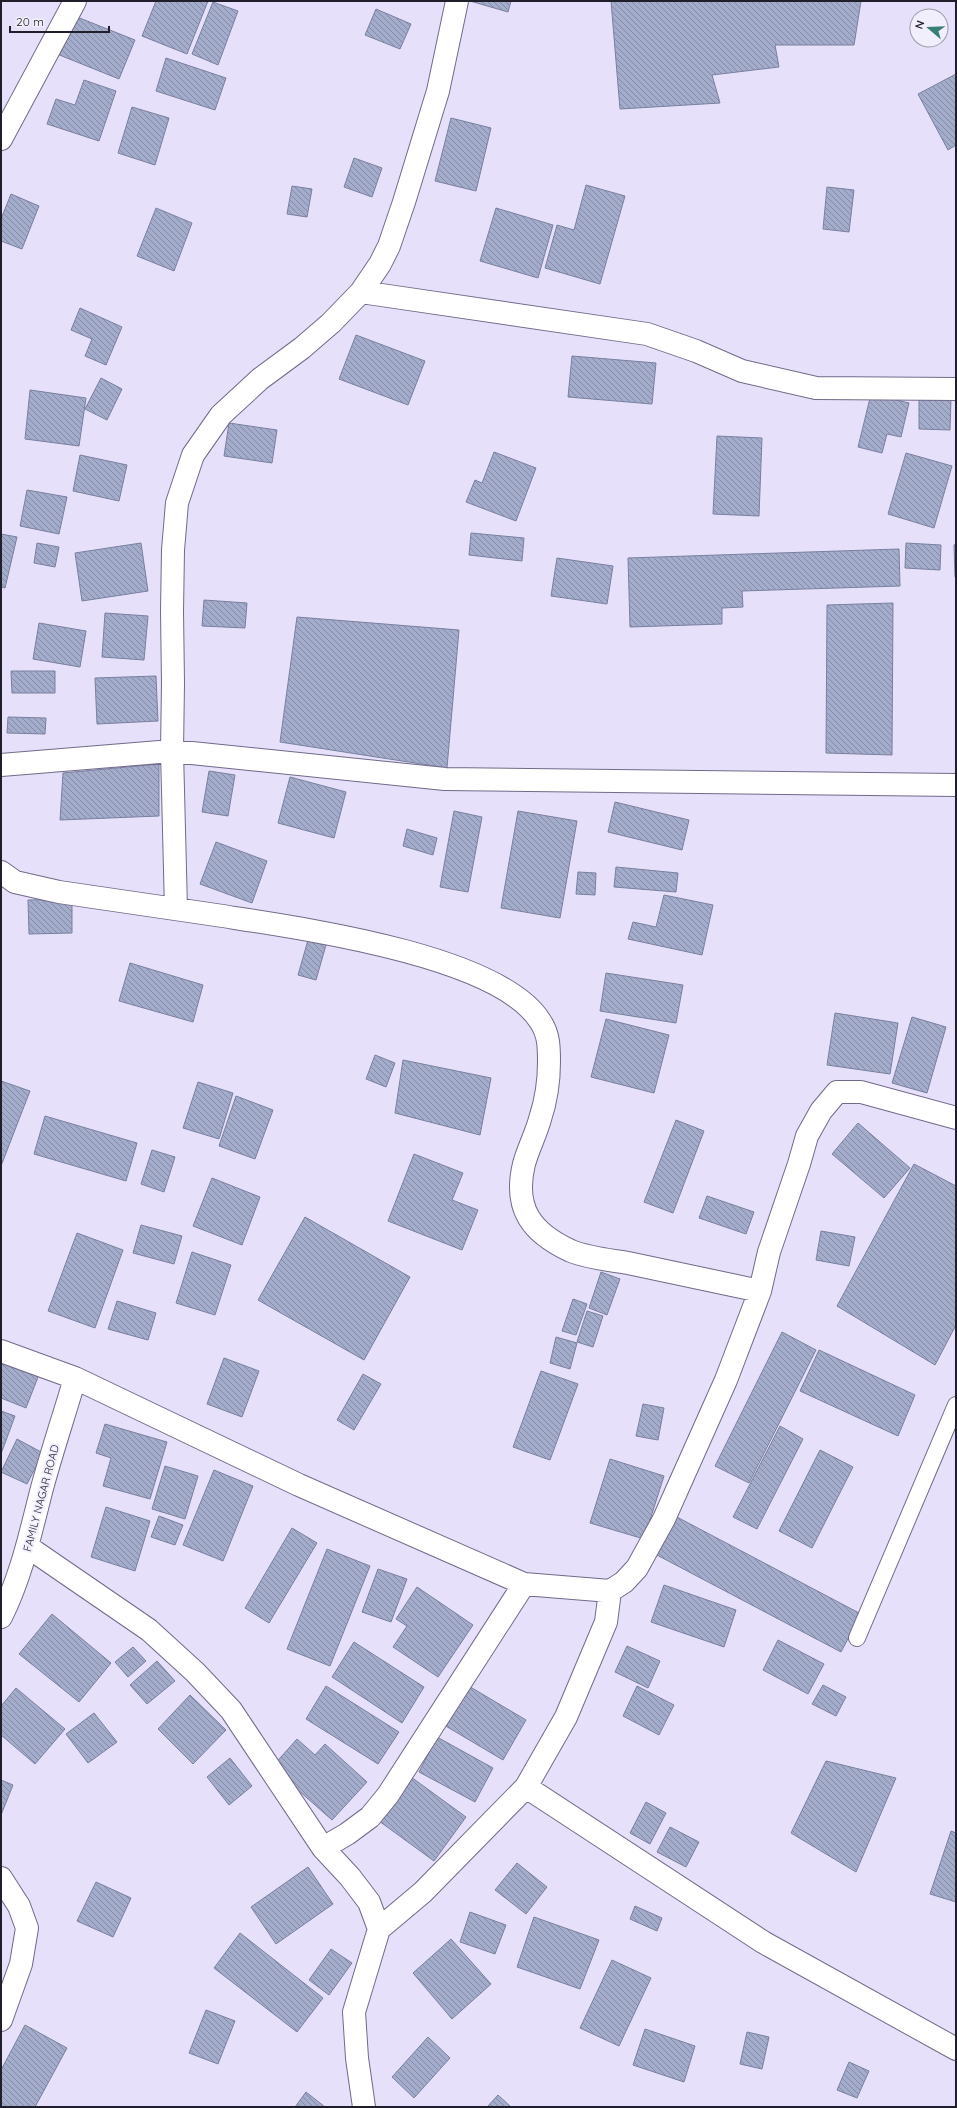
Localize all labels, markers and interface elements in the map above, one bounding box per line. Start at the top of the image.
scale bar [10,8,109,34]
north arrow [909,8,949,48]
text: 20 m [16,14,44,29]
text: N [912,19,927,31]
street label: FAMILY NAGAR ROAD [20,1443,62,1553]

